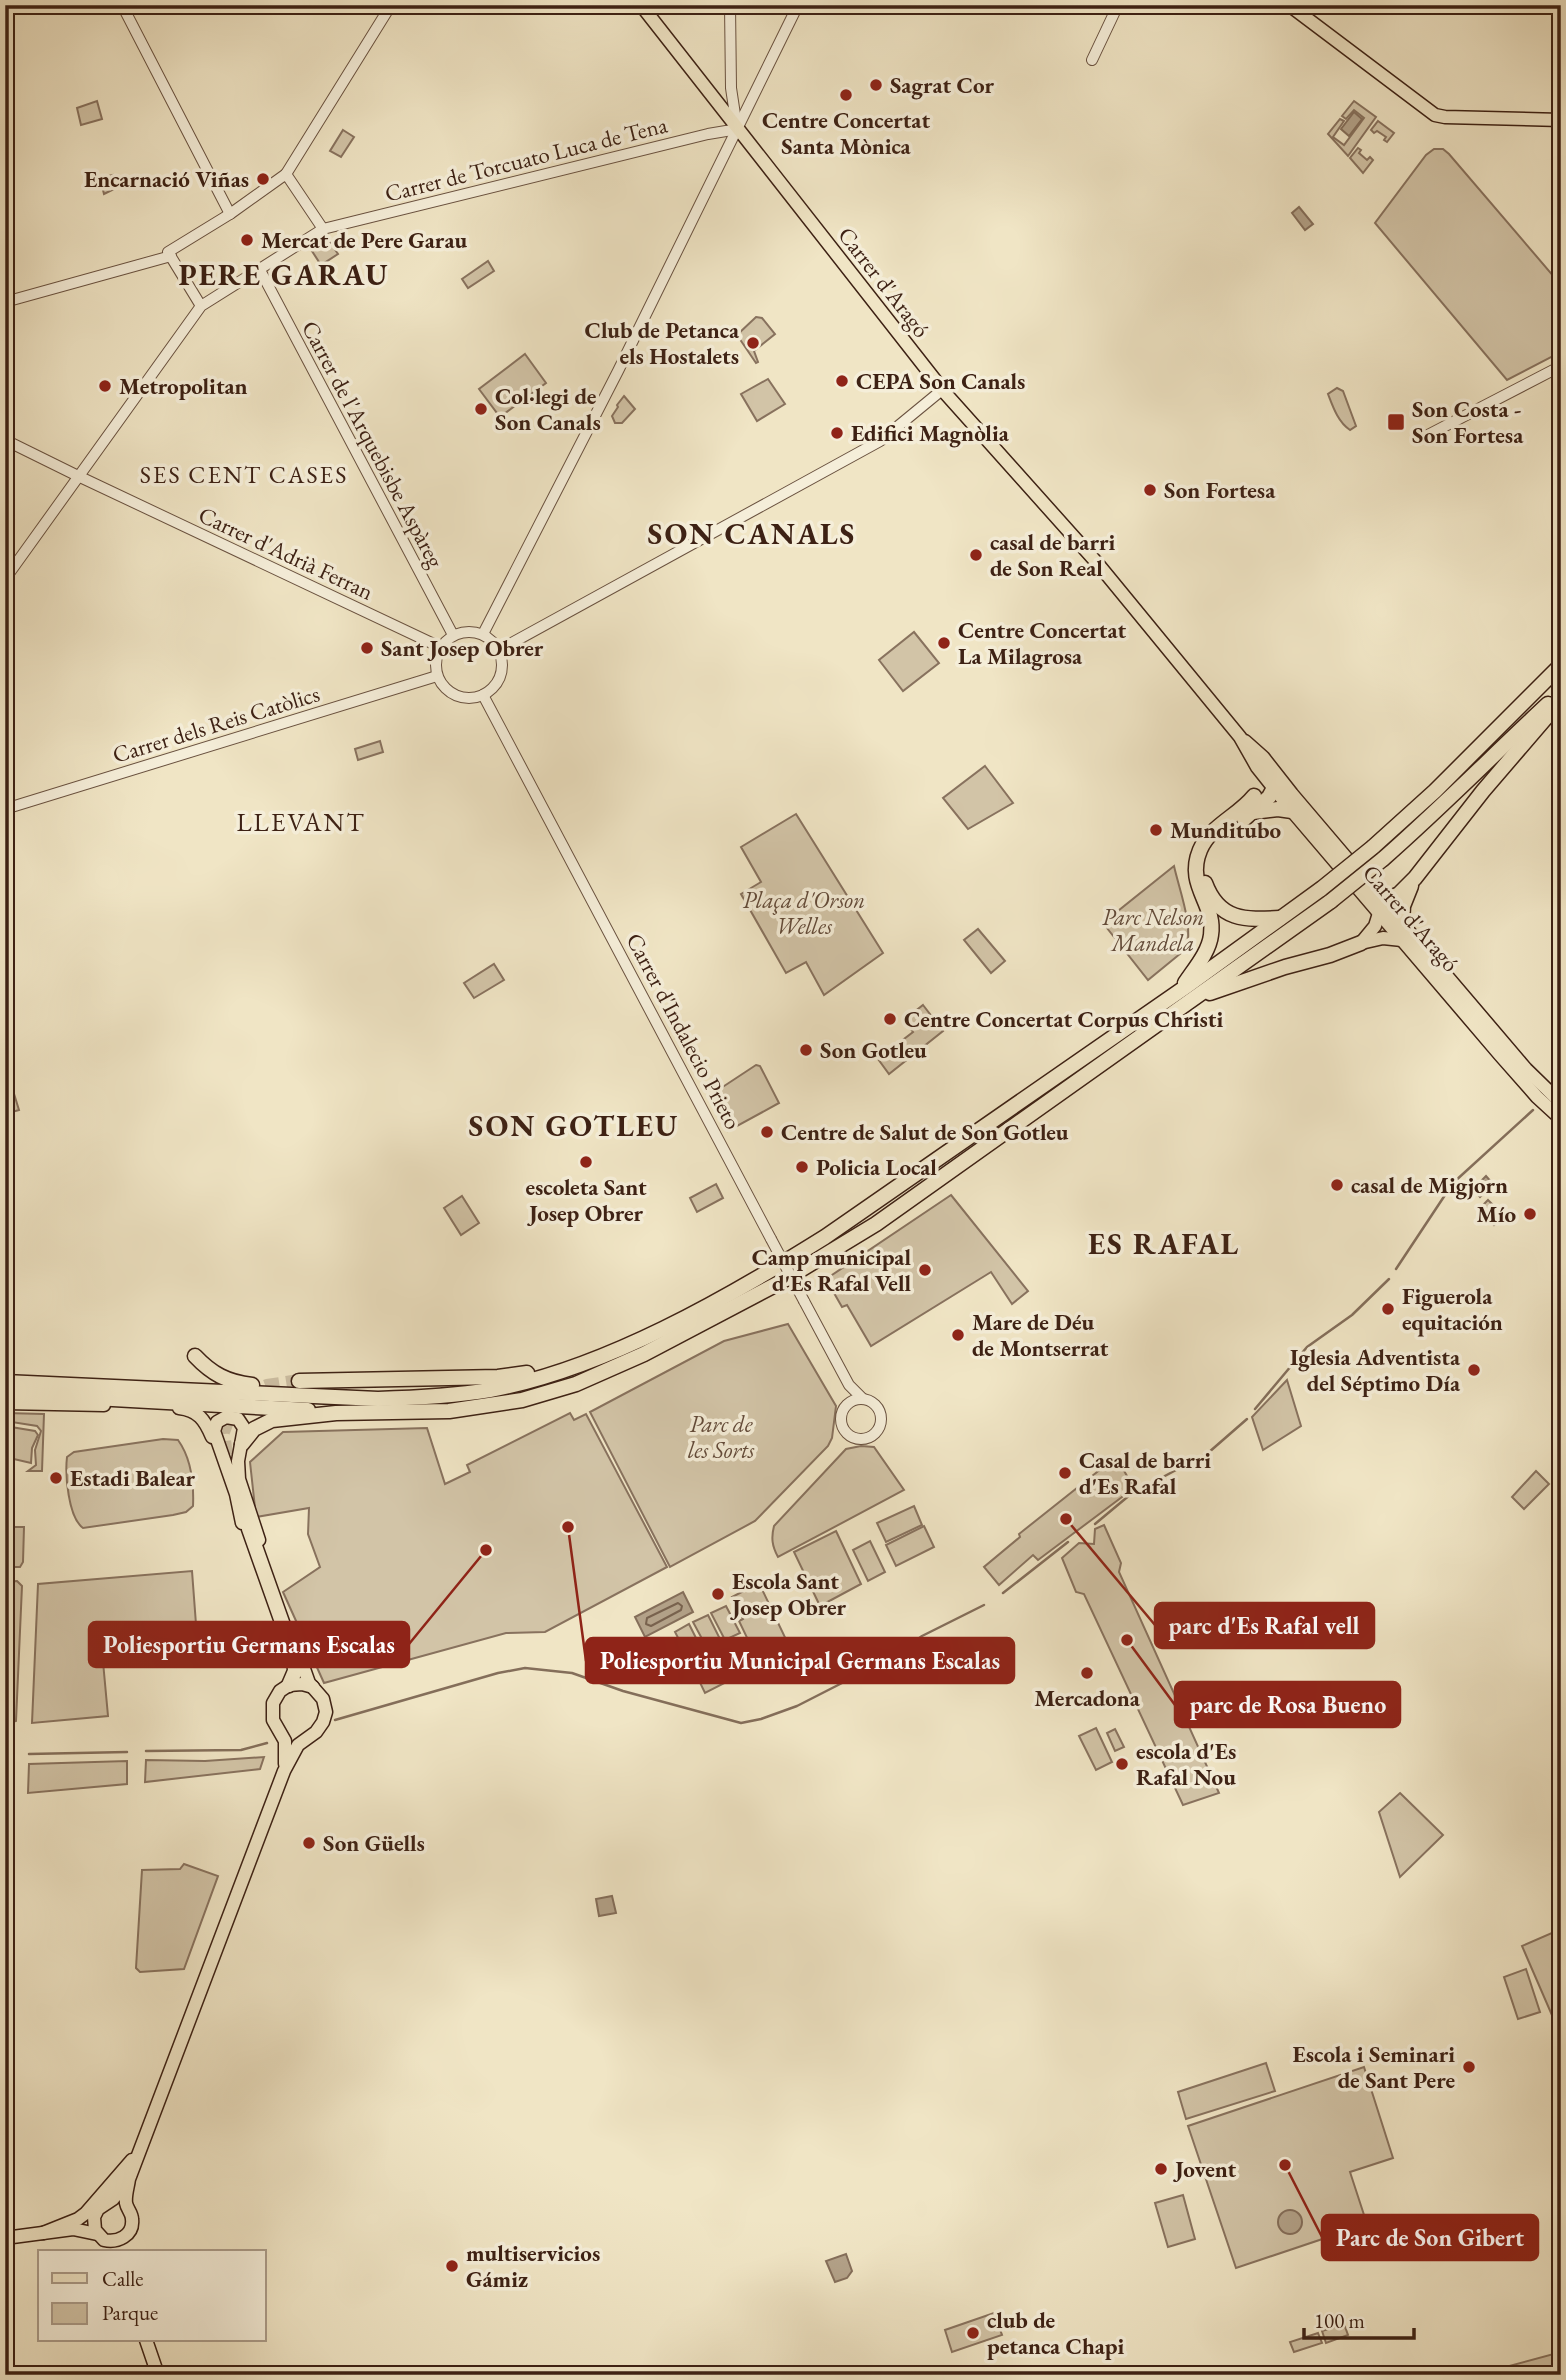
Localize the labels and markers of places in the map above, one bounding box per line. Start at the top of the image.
place label: Sagrat Cor [890,70,994,100]
marker: Sagrat Cor [868,77,884,93]
marker: Centre Concertat Santa Mònica [838,87,854,103]
place label: Centre Concertat Santa Mònica [762,105,930,161]
place label: Encarnació Viñas [84,164,249,194]
marker: Encarnació Viñas [255,171,271,187]
place label: Mercat de Pere Garau [261,225,467,255]
marker: Mercat de Pere Garau [239,232,255,248]
place label: Club de Petanca els Hostalets [585,315,740,371]
marker: Club de Petanca els Hostalets [745,335,761,351]
place label: CEPA Son Canals [856,366,1025,396]
place label: Metropolitan [119,371,248,401]
marker: CEPA Son Canals [834,373,850,389]
marker: Metropolitan [97,378,113,394]
place label: Col·legi de Son Canals [495,381,601,437]
place label: Son Costa - Son Fortesa [1412,394,1524,450]
marker: Col·legi de Son Canals [473,401,489,417]
marker: Son Costa - Son Fortesa [1386,412,1406,432]
place label: Edifici Magnòlia [851,418,1010,448]
marker: Edifici Magnòlia [829,425,845,441]
place label: Son Fortesa [1164,475,1276,505]
marker: Son Fortesa [1142,482,1158,498]
place label: casal de barri de Son Real [990,527,1115,583]
marker: casal de barri de Son Real [968,547,984,563]
place label: Centre Concertat La Milagrosa [958,615,1127,671]
place label: Sant Josep Obrer [381,633,544,663]
marker: Centre Concertat La Milagrosa [936,635,952,651]
marker: Sant Josep Obrer [359,640,375,656]
place label: Munditubo [1170,815,1281,845]
marker: Munditubo [1148,822,1164,838]
place label: Centre Concertat Corpus Christi [904,1004,1223,1034]
marker: Centre Concertat Corpus Christi [882,1011,898,1027]
place label: Son Gotleu [820,1035,927,1065]
marker: Son Gotleu [798,1042,814,1058]
place label: Centre de Salut de Son Gotleu [781,1117,1069,1147]
marker: Centre de Salut de Son Gotleu [759,1124,775,1140]
place label: Policia Local [816,1152,937,1182]
marker: escoleta Sant Josep Obrer [578,1154,594,1170]
marker: Policia Local [794,1159,810,1175]
place label: casal de Migjorn [1351,1170,1508,1200]
place label: escoleta Sant Josep Obrer [525,1172,647,1228]
marker: casal de Migjorn [1329,1177,1345,1193]
place label: Mío [1477,1199,1516,1229]
marker: Mío [1522,1206,1538,1222]
place label: Camp municipal d'Es Rafal Vell [752,1242,911,1298]
marker: Camp municipal d'Es Rafal Vell [917,1262,933,1278]
place label: Figuerola equitación [1402,1281,1503,1337]
marker: Figuerola equitación [1380,1301,1396,1317]
place label: Mare de Déu de Montserrat [972,1307,1109,1363]
marker: Mare de Déu de Montserrat [950,1327,966,1343]
place label: Iglesia Adventista del Séptimo Día [1290,1342,1461,1398]
marker: Iglesia Adventista del Séptimo Día [1466,1362,1482,1378]
place label: Casal de barri d'Es Rafal [1079,1445,1211,1501]
place label: Estadi Balear [70,1463,195,1493]
marker: Casal de barri d'Es Rafal [1057,1465,1073,1481]
marker: Estadi Balear [48,1470,64,1486]
place label: Escola Sant Josep Obrer [730,1566,847,1622]
marker: Escola Sant Josep Obrer [710,1586,726,1602]
callout: parc d'Es Rafal vell [1155,1603,1374,1648]
callout: Poliesportiu Germans Escalas [89,1622,409,1667]
callout: Poliesportiu Municipal Germans Escalas [586,1638,1014,1683]
marker: Mercadona [1079,1665,1095,1681]
callout: parc de Rosa Bueno [1175,1682,1400,1727]
place label: Mercadona [1034,1683,1141,1713]
place label: escola d'Es Rafal Nou [1136,1736,1236,1792]
marker: escola d'Es Rafal Nou [1114,1756,1130,1772]
place label: Son Güells [323,1828,425,1858]
marker: Son Güells [301,1835,317,1851]
place label: Escola i Seminari de Sant Pere [1293,2039,1455,2095]
marker: Escola i Seminari de Sant Pere [1461,2059,1477,2075]
place label: Jovent [1173,2154,1236,2184]
marker: Jovent [1153,2161,1169,2177]
callout: Parc de Son Gibert [1322,2215,1538,2260]
place label: multiservicios Gámiz [466,2238,600,2294]
marker: multiservicios Gámiz [444,2258,460,2274]
place label: club de petanca Chapi [987,2305,1125,2361]
marker: club de petanca Chapi [965,2325,981,2341]

